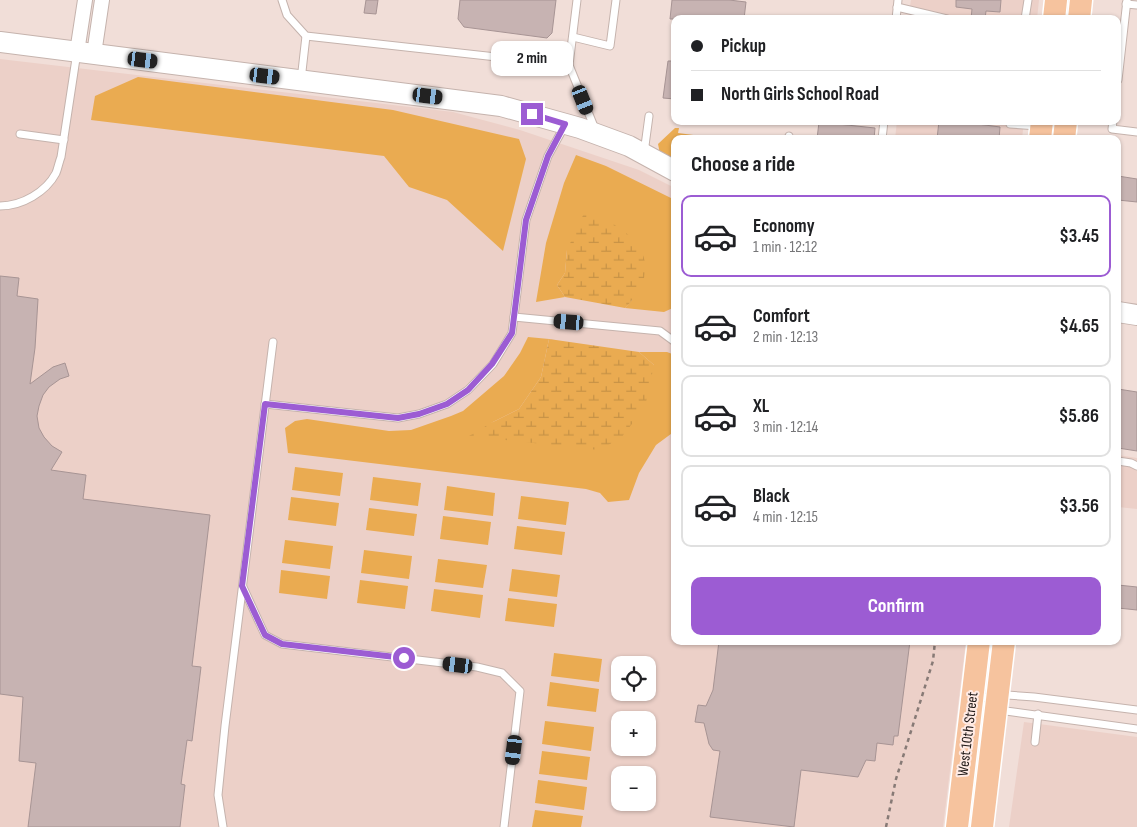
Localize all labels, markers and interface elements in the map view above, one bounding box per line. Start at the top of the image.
text: Pickup [721,35,766,58]
callout: 2 min [491,42,573,76]
text: 2 min [517,49,547,68]
car [127,51,158,69]
car [249,67,280,85]
car [570,83,595,117]
text: North Girls School Road [721,83,879,106]
car [412,87,443,105]
route end [521,103,543,125]
text: Choose a ride [691,151,795,178]
icon: car [693,214,738,259]
text: Economy [753,215,815,238]
text: $3.45 [1059,225,1099,248]
text: 1 min · 12:12 [753,238,817,257]
icon: car [693,304,738,349]
text: Comfort [753,305,810,328]
car [553,313,584,331]
text: $4.65 [1059,315,1099,338]
text: 2 min · 12:13 [753,328,818,347]
icon: car [693,394,738,439]
text: XL [753,395,769,418]
text: $5.86 [1059,405,1099,428]
text: 3 min · 12:14 [753,418,818,437]
icon: car [693,484,738,529]
text: Black [753,485,790,508]
text: $3.56 [1059,495,1099,518]
text: 4 min · 12:15 [753,508,818,527]
button: Confirm [691,577,1101,635]
route start [393,647,415,669]
car [442,656,473,674]
map controls [611,656,656,811]
button: locate [611,656,656,701]
street label: West 10th Street [953,690,983,777]
button: + [611,711,656,756]
car [504,734,523,766]
button: − [611,766,656,811]

